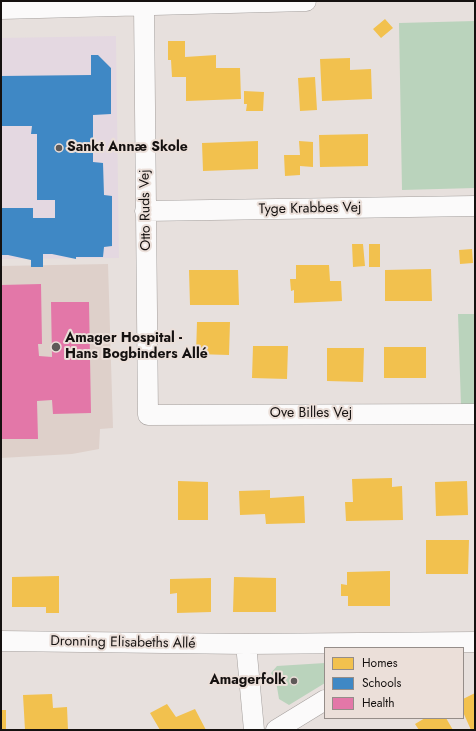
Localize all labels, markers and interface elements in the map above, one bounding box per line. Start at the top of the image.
place label: Sankt Annæ Skole [67,140,188,156]
marker: Sankt Annæ Skole [54,143,64,153]
street label: Otto Ruds Vej [137,169,155,251]
street label: Tyge Krabbes Vej [259,200,361,218]
place label: Amager Hospital - Hans Bogbinders Allé [65,331,208,364]
marker: Amager Hospital - Hans Bogbinders Allé [50,341,62,353]
street label: Ove Billes Vej [270,406,352,422]
street label: Dronning Elisabeths Allé [50,633,196,653]
legend [324,647,464,719]
text: Homes [362,654,398,672]
place label: Amagerfolk [209,673,286,689]
text: Schools [362,674,401,692]
marker: Amagerfolk [289,676,299,686]
text: Health [362,694,394,712]

